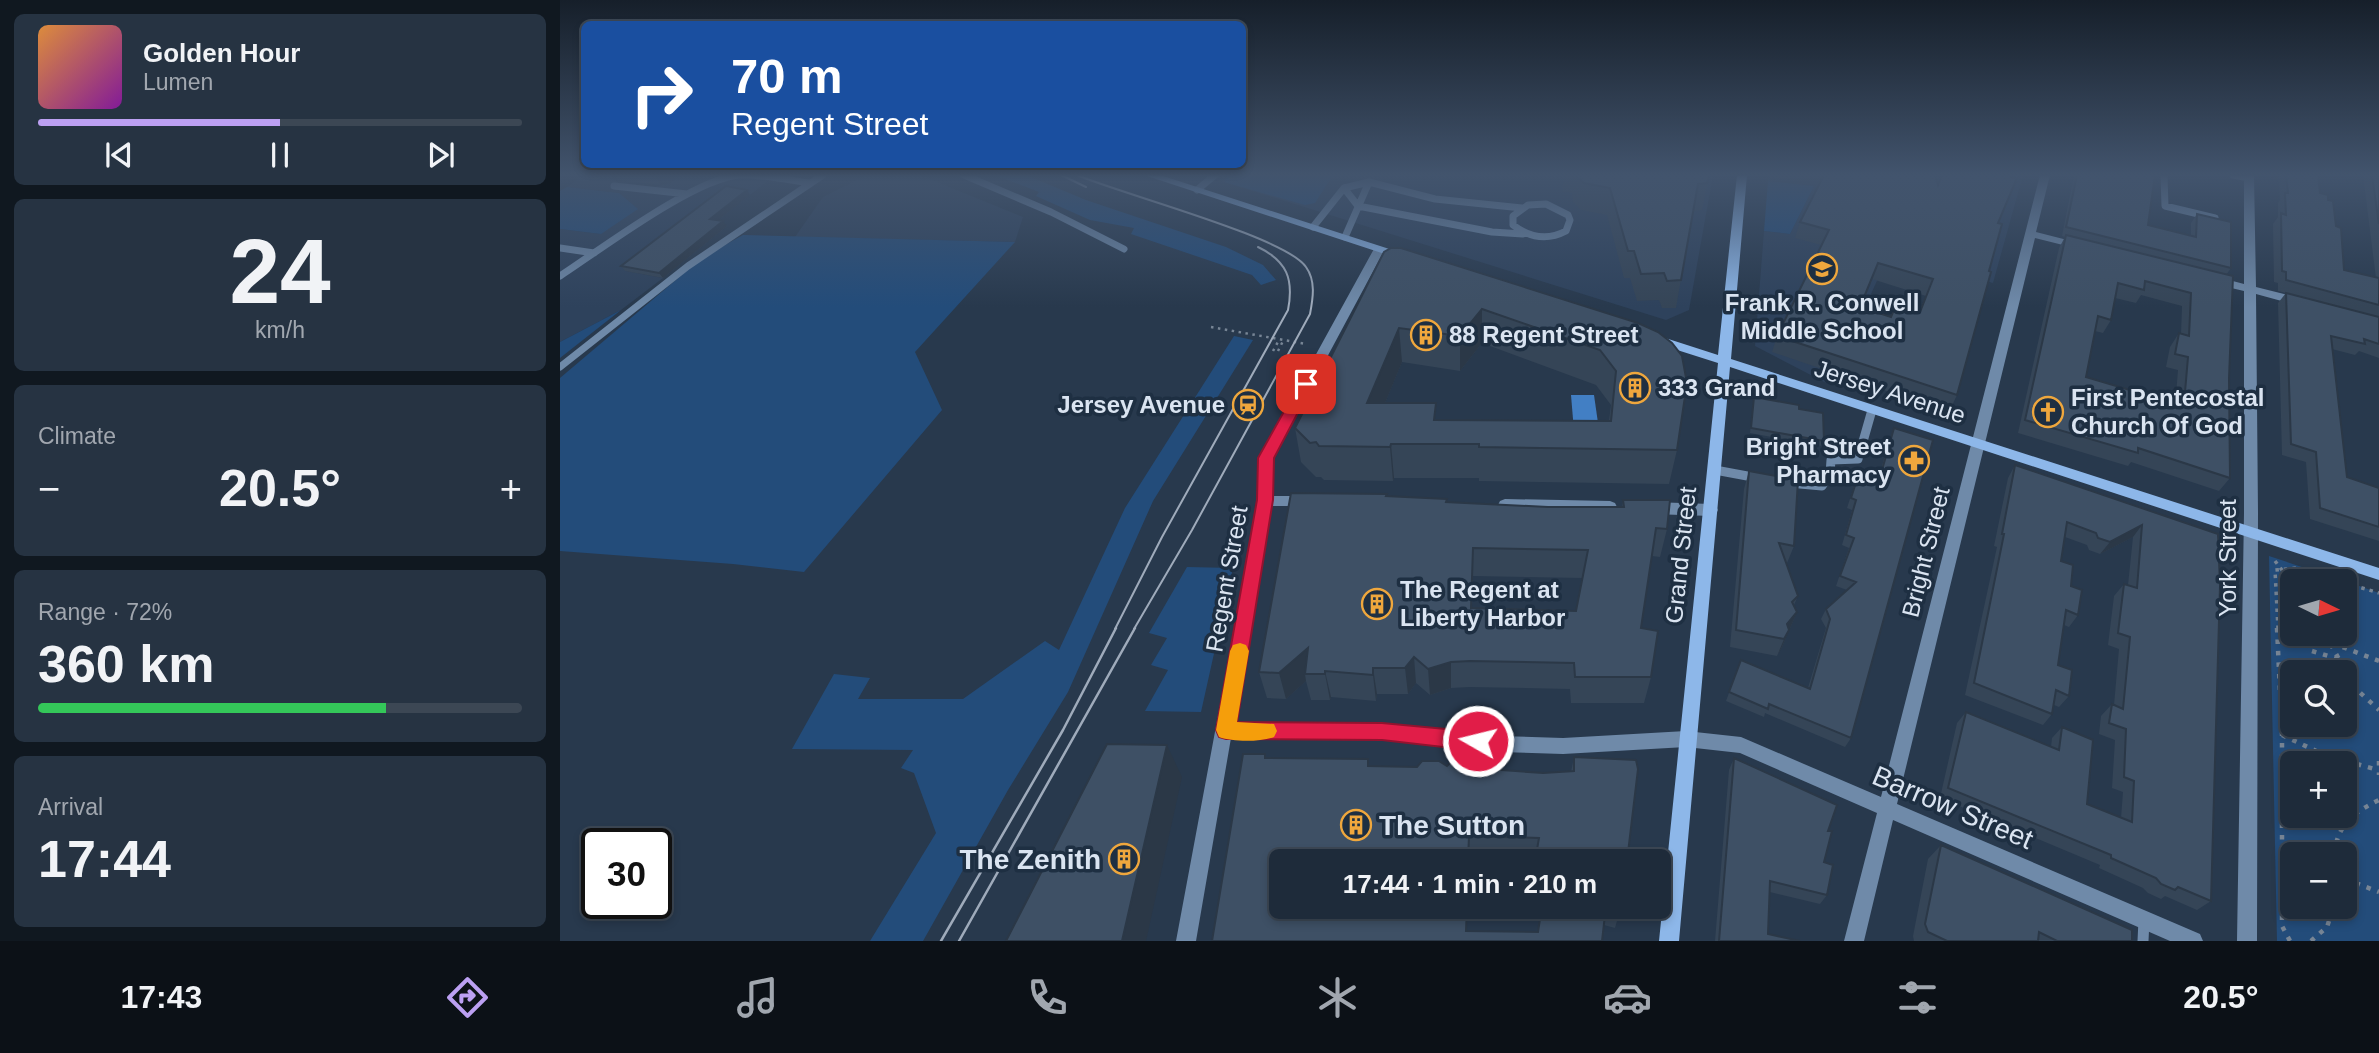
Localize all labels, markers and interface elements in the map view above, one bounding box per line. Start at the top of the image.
text: Golden Hour [143,38,300,68]
icon: right [616,49,707,140]
text: 70 m [731,49,843,103]
text: Lumen [143,69,213,95]
text: Regent Street [731,106,928,142]
icon: previous [100,136,138,174]
icon: pause [261,136,299,174]
icon: next [422,136,460,174]
text: 24 [229,221,331,322]
school or university icon: Frank R. Conwell Middle School [1805,252,1839,286]
place label: Frank R. Conwell Middle School [1725,289,1919,344]
text: km/h [255,317,305,343]
building icon: 88 Regent Street [1409,318,1443,352]
place label: 88 Regent Street [1449,321,1638,348]
pin [1276,354,1336,414]
street label: Jersey Avenue [1811,354,1969,429]
icon: arrive [1287,365,1325,403]
building icon: 333 Grand [1618,371,1652,405]
place label: 333 Grand [1658,374,1775,401]
place label: First Pentecostal Church Of God [2071,384,2264,439]
station icon: Jersey Avenue [1231,388,1265,422]
place label: Jersey Avenue [1057,391,1225,418]
church icon: First Pentecostal Church Of God [2031,395,2065,429]
text: Climate [38,423,116,449]
place label: Bright Street Pharmacy [1746,433,1892,488]
pharmacy icon: Bright Street Pharmacy [1897,444,1931,478]
text: 20.5° [219,459,341,517]
text: − [38,468,60,510]
text: + [500,468,522,510]
street label: Bright Street [1896,484,1955,620]
street label: Grand Street [1660,485,1701,625]
street label: York Street [2214,499,2241,617]
street label: Regent Street [1200,503,1253,654]
north arrow [2280,569,2357,646]
map controls [2280,569,2357,919]
place label: The Regent at Liberty Harbor [1400,576,1565,631]
building icon: The Regent at Liberty Harbor [1360,587,1394,621]
text: Range · 72% [38,599,172,625]
text: 360 km [38,635,214,693]
button: search [2280,660,2357,737]
position arrow [1441,704,1515,778]
button: + [2280,751,2357,828]
street label: Barrow Street [1868,760,2038,855]
text: Arrival [38,794,103,820]
building icon: The Sutton [1339,808,1373,842]
place label: The Sutton [1379,810,1525,841]
speed limit sign: 30 [581,828,672,919]
text: 17:44 [38,830,171,888]
building icon: The Zenith [1107,842,1141,876]
button: − [2280,842,2357,919]
place label: The Zenith [959,844,1101,875]
text: 17:44 · 1 min · 210 m [1343,869,1597,899]
icon: directions [443,973,492,1022]
icon: music [733,973,782,1022]
icon: phone [1023,973,1072,1022]
icon: climate [1313,973,1362,1022]
icon: car [1603,973,1652,1022]
icon: filters [1893,973,1942,1022]
text: 17:43 [121,979,202,1015]
text: 20.5° [2183,979,2258,1015]

